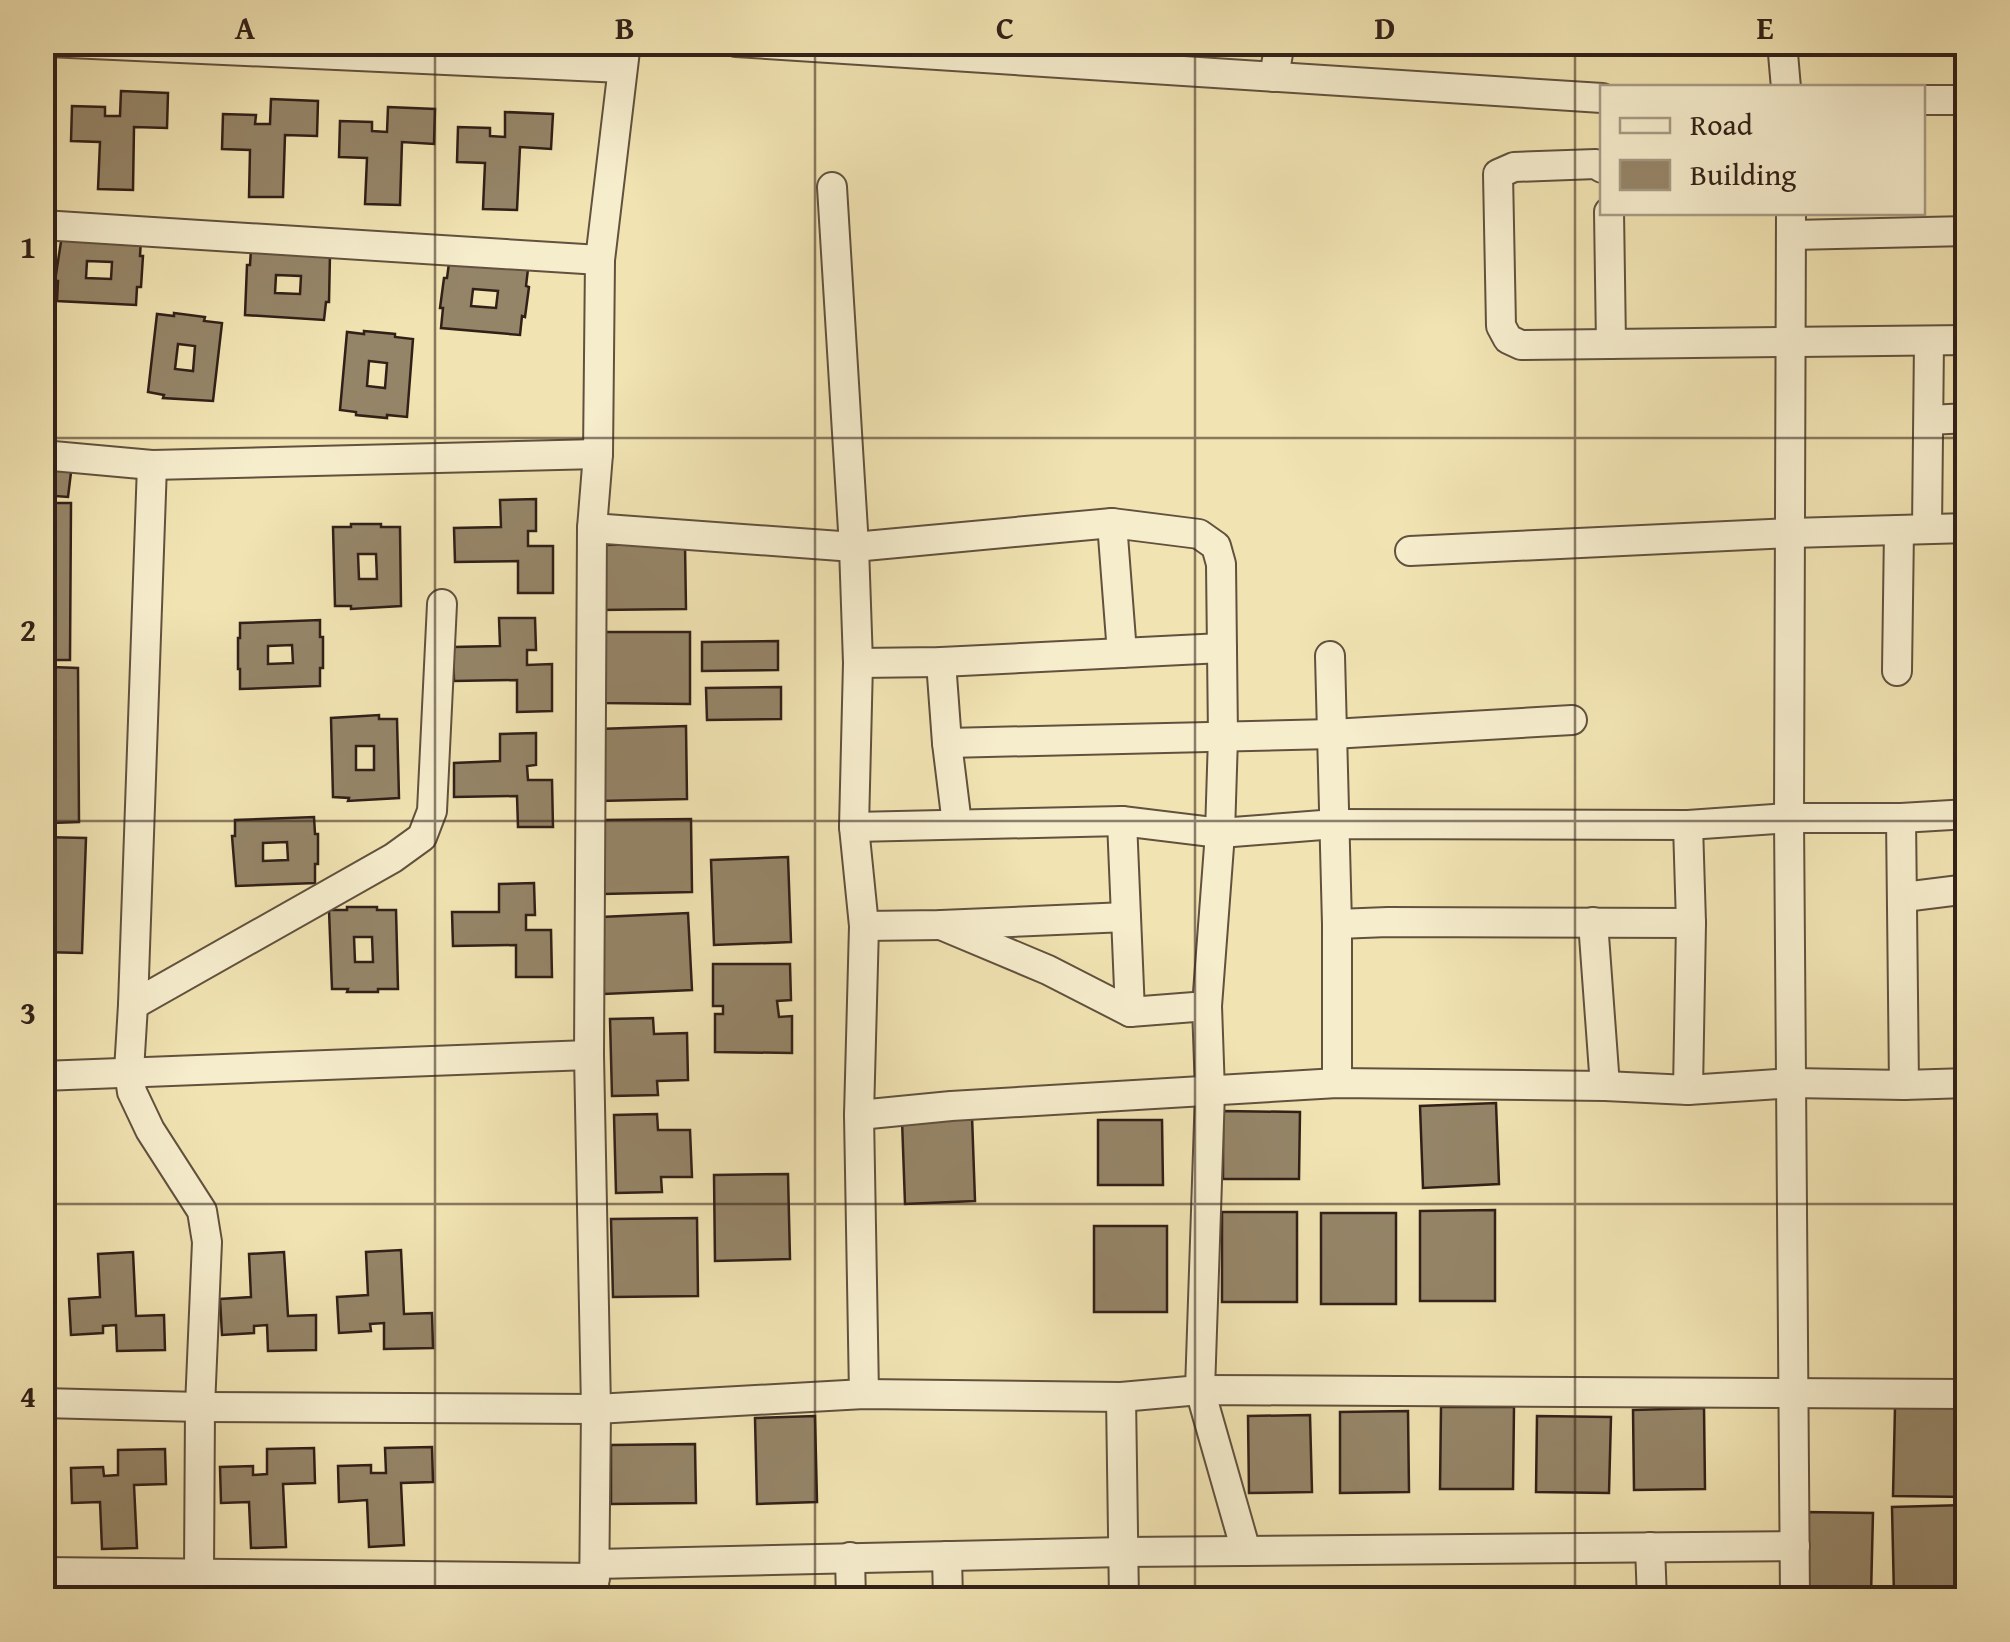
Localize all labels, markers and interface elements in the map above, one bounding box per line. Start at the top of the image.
text: A [235,4,256,51]
text: B [615,4,635,51]
text: C [996,4,1014,51]
text: D [1375,4,1395,51]
text: E [1756,4,1774,51]
legend [1600,85,1925,215]
text: Road [1690,102,1753,146]
text: Building [1690,152,1796,196]
text: 1 [20,223,36,270]
text: 2 [20,606,36,653]
text: 3 [20,989,36,1036]
text: 4 [20,1372,36,1419]

